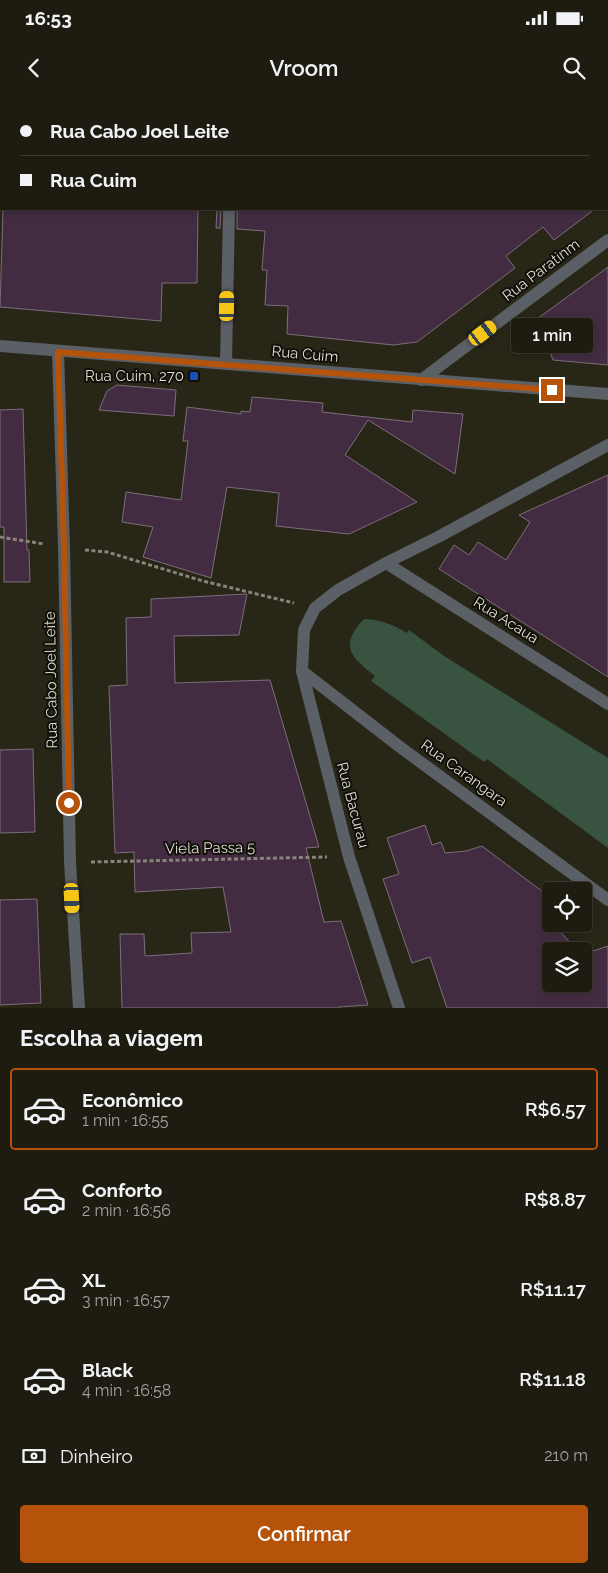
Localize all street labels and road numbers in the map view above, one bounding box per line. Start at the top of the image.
street label: Rua Paratinm [499,235,583,305]
street label: Rua Cuim [271,342,339,366]
street label: Rua Acaua [470,593,542,647]
street label: Rua Cabo Joel Leite [41,611,61,749]
street label: Rua Carangara [417,736,511,810]
street label: Rua Bacurau [333,760,373,850]
street label: Viela Passa 5 [165,838,255,858]

